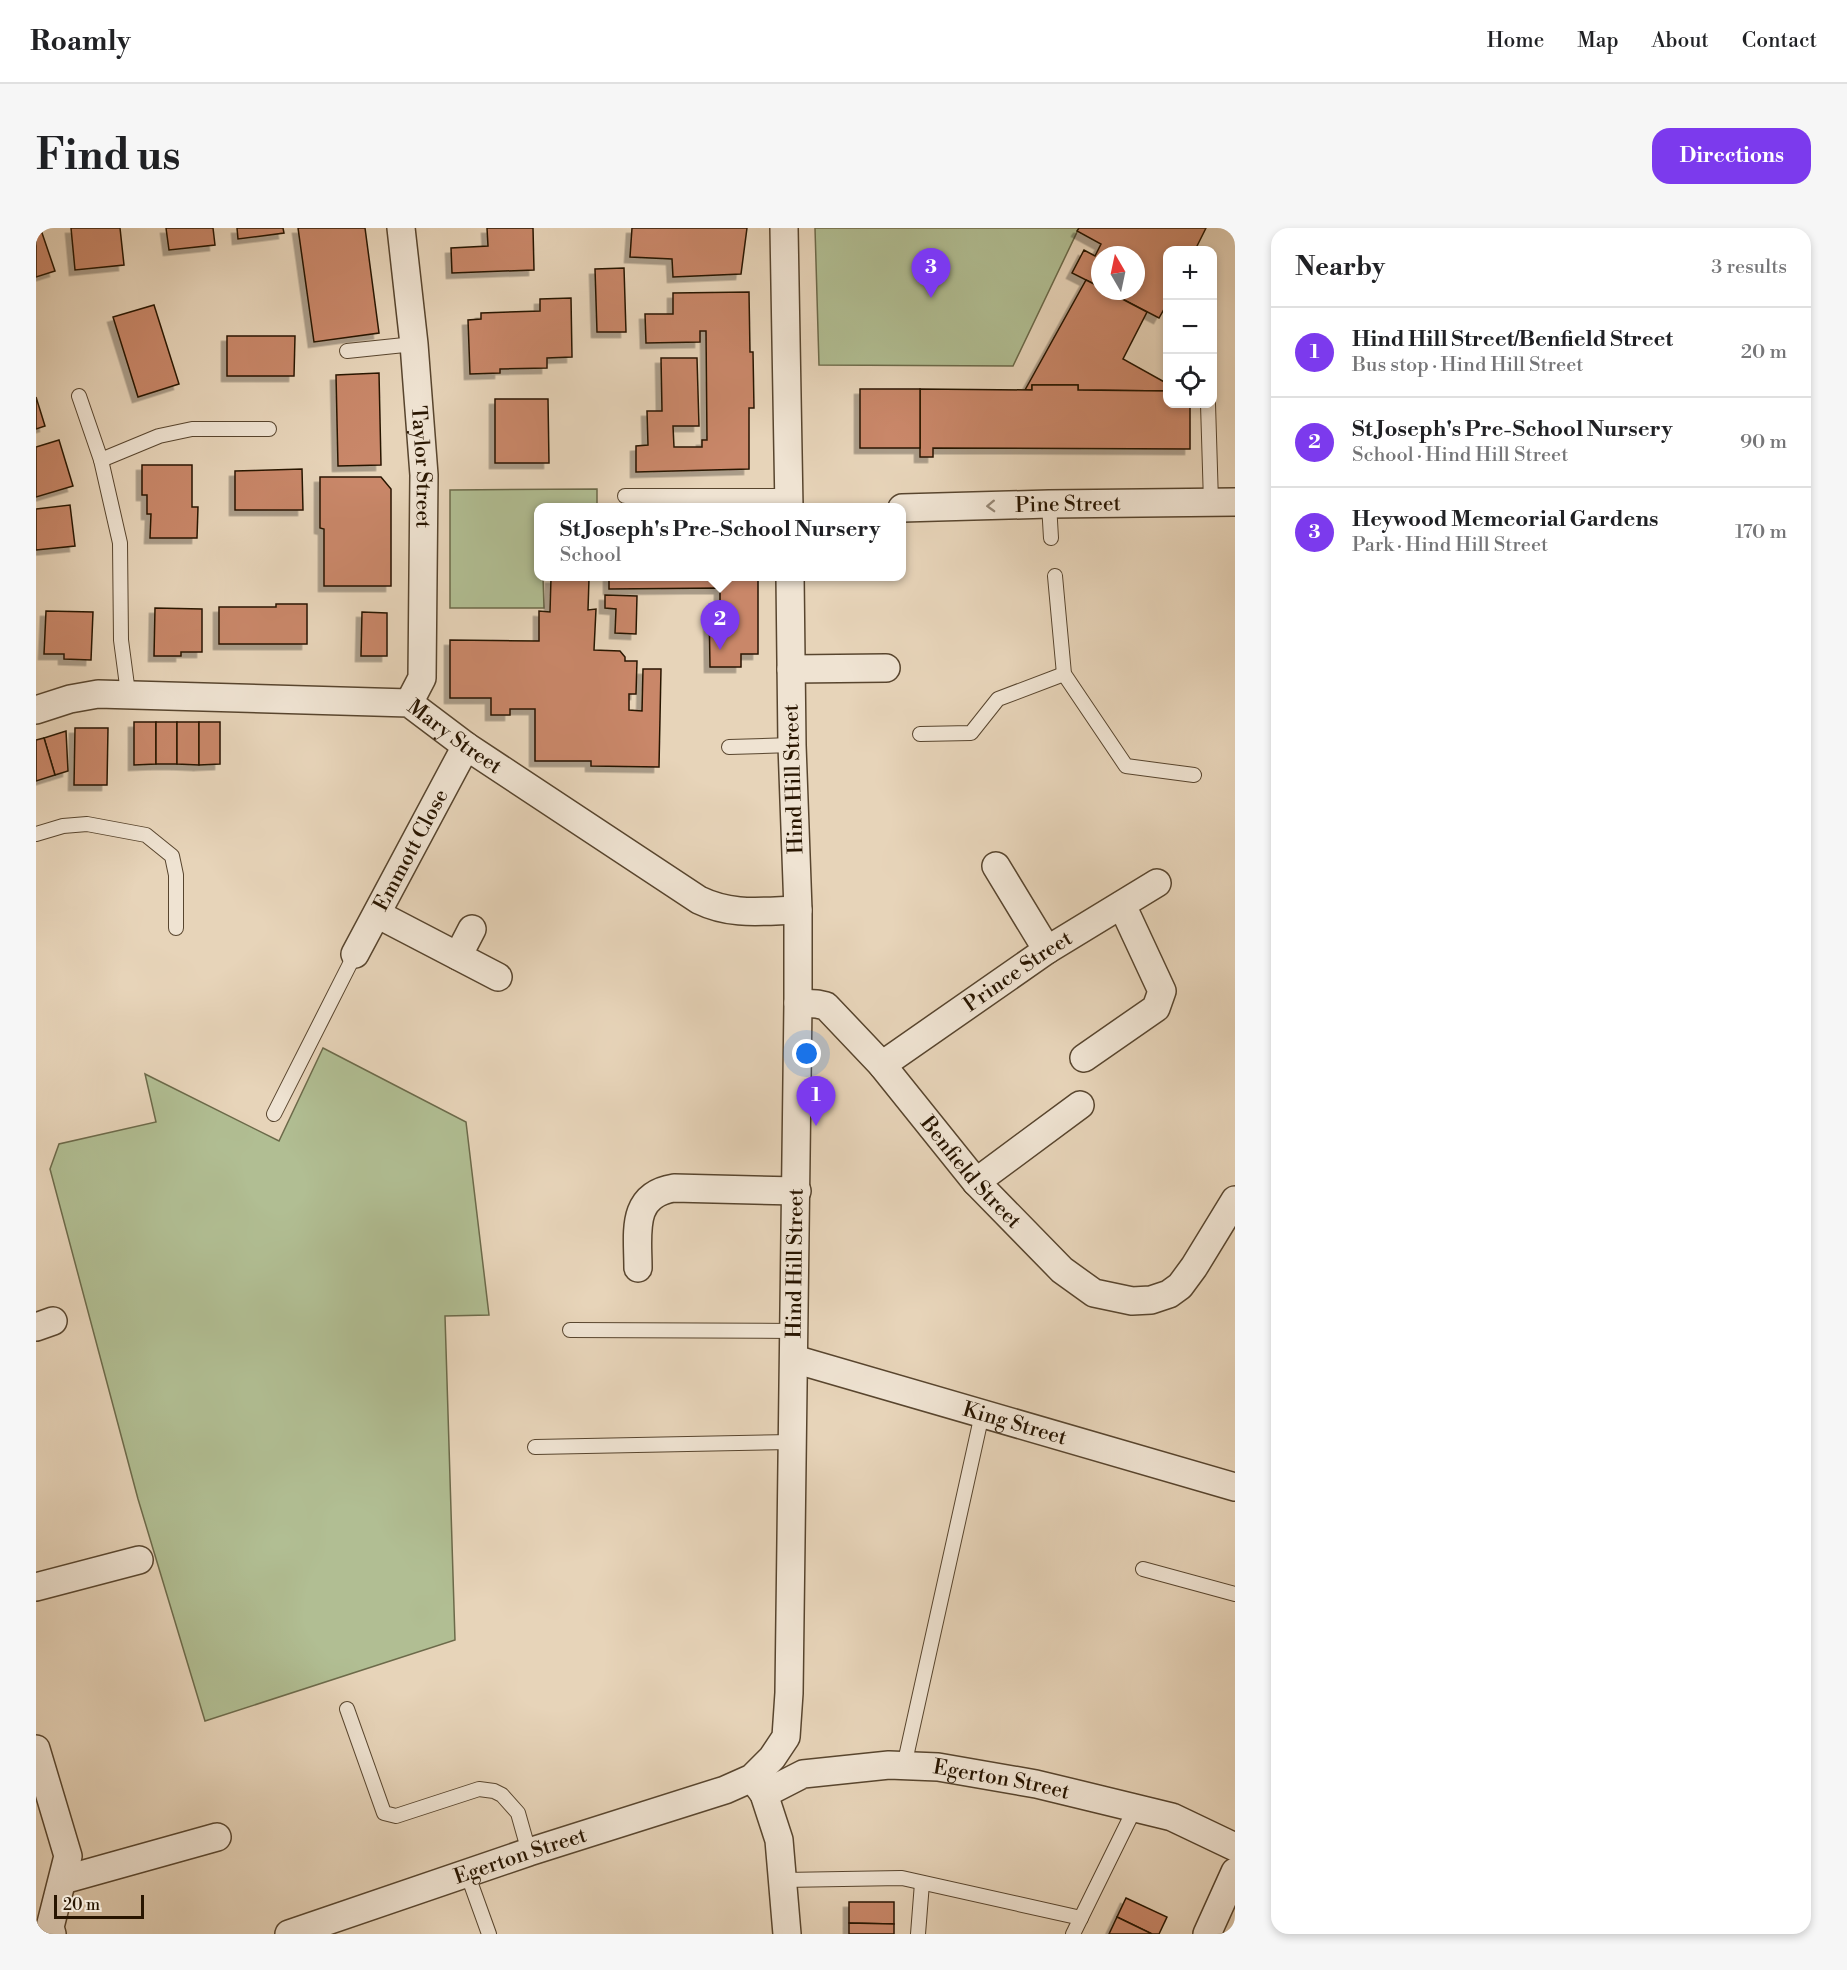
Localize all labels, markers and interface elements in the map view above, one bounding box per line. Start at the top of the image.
text: Roamly [30,24,131,59]
text: Home [1487,28,1544,54]
text: Map [1577,28,1619,54]
text: About [1652,28,1709,54]
text: Contact [1742,28,1817,54]
button: Directions [1652,128,1811,184]
text: Find us [36,130,180,183]
north arrow [1091,246,1145,300]
map controls [1163,246,1217,408]
button: + [1163,246,1217,300]
pin: 3 [912,248,950,298]
text: Nearby [1295,251,1385,283]
text: 3 results [1711,255,1787,280]
button: − [1163,300,1217,354]
text: Hind Hill Street/Benfield Street [1352,326,1673,353]
text: 1 [1310,340,1319,365]
text: 20 m [1741,340,1787,365]
text: Bus stop · Hind Hill Street [1352,353,1583,378]
button: locate [1163,354,1217,408]
street label: Taylor Street [405,405,436,529]
text: St Joseph's Pre-School Nursery [1352,416,1672,443]
text: 2 [1308,430,1321,455]
text: 90 m [1740,430,1787,455]
text: School · Hind Hill Street [1352,443,1568,468]
street label: Pine Street [1015,491,1122,519]
one-way arrow [986,499,995,512]
popup [534,503,906,581]
text: Heywood Memeorial Gardens [1352,506,1658,533]
text: St Joseph's Pre-School Nursery [560,516,880,543]
text: 3 [1308,520,1321,545]
text: 170 m [1735,520,1787,545]
text: Park · Hind Hill Street [1352,533,1548,558]
text: School [560,543,622,568]
pin: 2 [700,600,740,650]
street label: Mary Street [402,694,507,780]
street label: Hind Hill Street [778,703,810,854]
street label: Emmott Close [368,785,455,916]
street label: Prince Street [959,925,1078,1018]
your location [792,1039,821,1068]
pin: 1 [796,1076,836,1126]
street label: Benfield Street [914,1110,1027,1235]
street label: Hind Hill Street [782,1188,810,1339]
street label: King Street [960,1397,1070,1452]
street label: Egerton Street [931,1754,1073,1806]
street label: Egerton Street [451,1822,591,1891]
scale bar [54,1892,144,1920]
text: 20 m [63,1895,100,1915]

